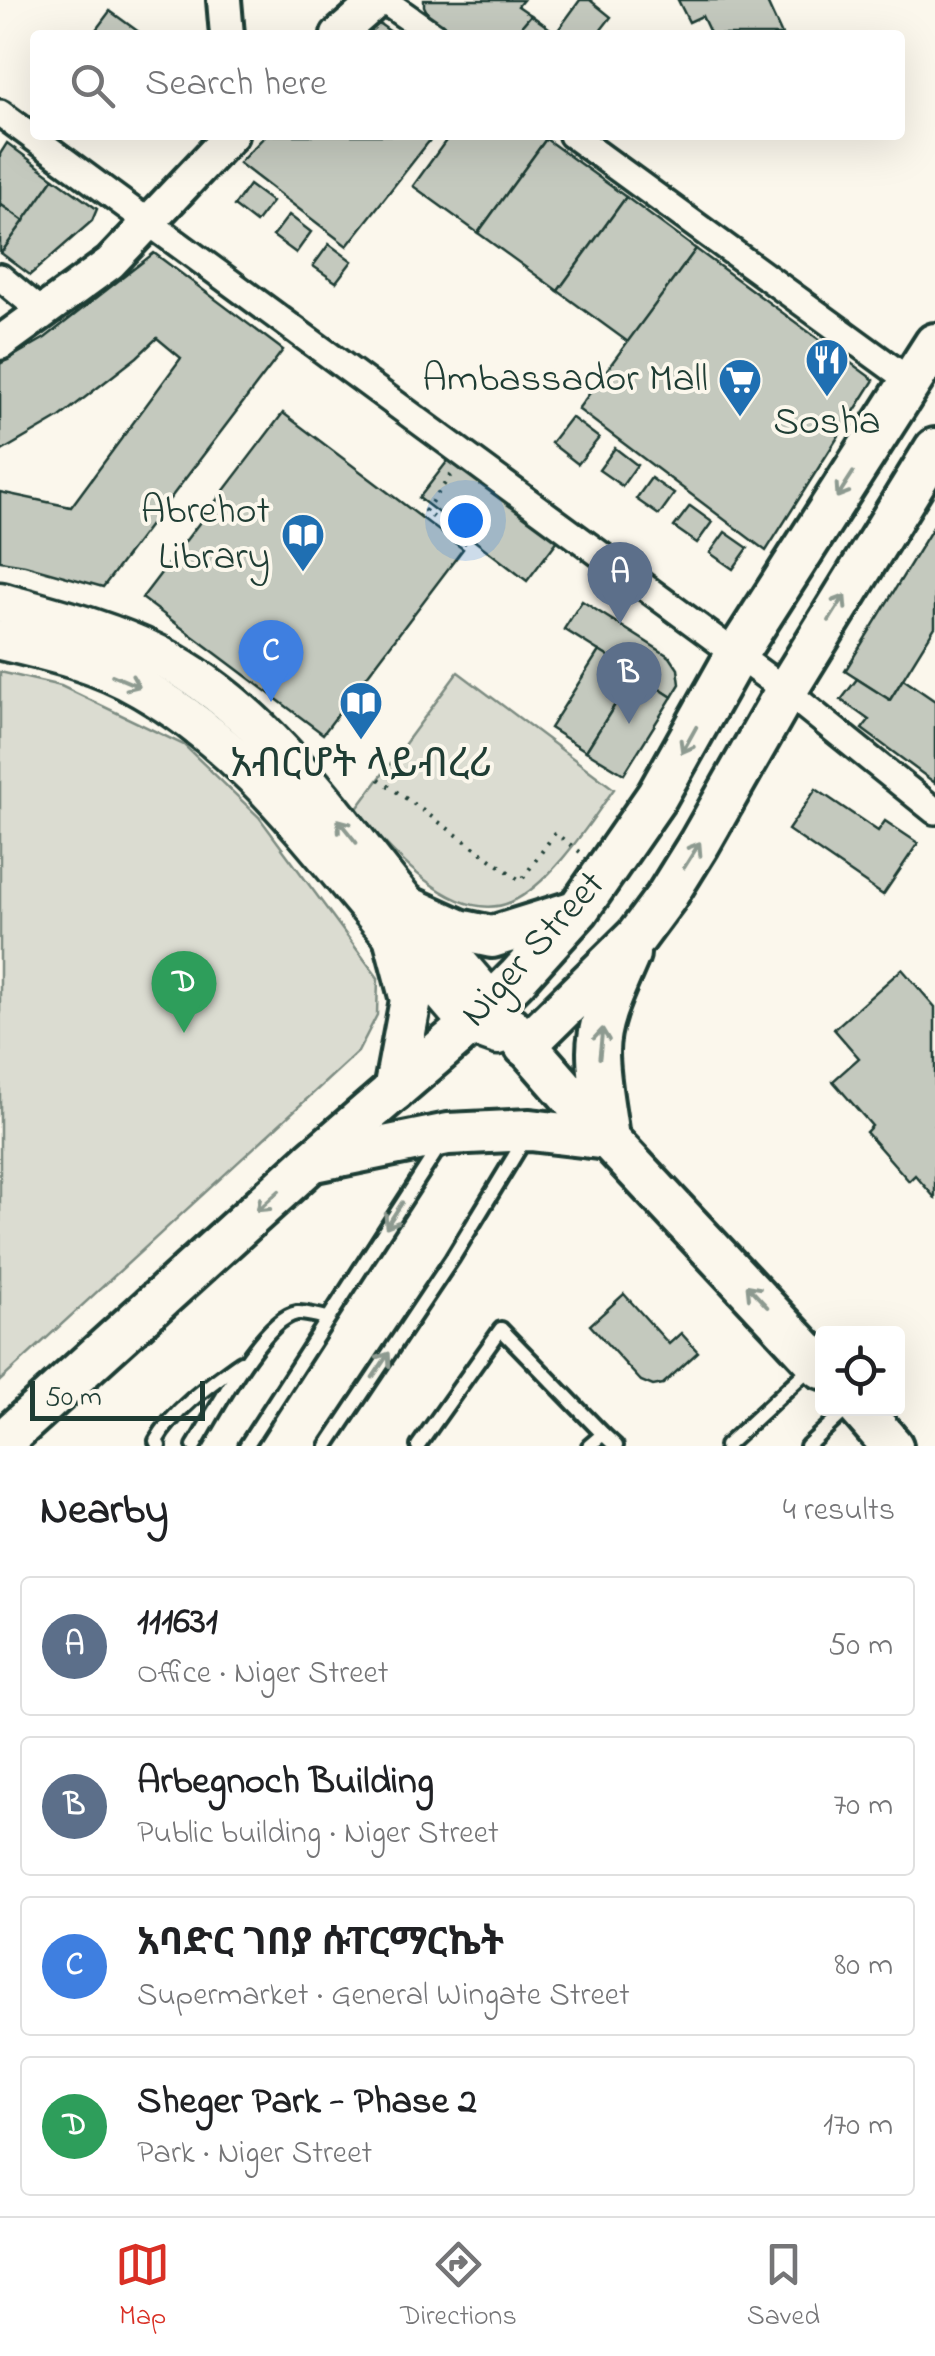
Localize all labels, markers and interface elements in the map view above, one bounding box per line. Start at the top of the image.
search box [30,30,905,140]
text: Search here [145,57,327,113]
icon: search [65,58,120,113]
restaurant icon: Sosha [804,337,850,398]
place label: Ambassador Mall [422,351,708,410]
supermarket icon: Ambassador Mall [717,357,763,418]
place label: Sosha [773,394,881,453]
one-way arrow [835,470,855,499]
place label: Abrehot Library [141,483,270,588]
your location [440,495,491,546]
library icon: Abrehot Library [280,512,326,573]
pin: A [588,542,652,624]
one-way arrow [827,594,847,623]
pin: C [238,620,304,702]
pin: B [596,642,662,724]
one-way arrow [110,673,141,691]
library icon: አብርሆት ላይብረሪ [338,680,384,741]
one-way arrow [678,725,698,754]
place label: አብርሆት ላይብረሪ [230,737,492,796]
one-way arrow [337,818,358,845]
one-way arrow [682,842,702,870]
street label: Niger Street [447,858,621,1042]
pin: D [152,950,216,1033]
one-way arrow [592,1027,611,1059]
one-way arrow [256,1189,281,1212]
one-way arrow [384,1201,405,1229]
one-way arrow [745,1284,768,1309]
map controls [815,1326,905,1416]
button: locate [815,1326,905,1416]
one-way arrow [370,1352,391,1380]
scale bar [30,1376,205,1420]
text: 50 m [45,1378,102,1419]
text: Nearby [40,1481,168,1542]
text: 4 results [783,1488,895,1535]
text: 111631 [137,1595,218,1651]
text: A [65,1623,84,1670]
text: 50 m [828,1623,893,1670]
text: Office · Niger Street [137,1651,389,1698]
text: Arbegnoch Building [137,1755,434,1811]
text: B [64,1783,85,1830]
text: 70 m [833,1783,893,1830]
text: Public building · Niger Street [137,1811,499,1858]
text: አባድር ገበያ ሱፐርማርኬት [137,1917,504,1973]
text: C [66,1943,83,1990]
text: 80 m [834,1943,893,1990]
text: Supermarket · General Wingate Street [137,1973,630,2020]
text: Sheger Park - Phase 2 [137,2075,477,2131]
text: D [63,2103,86,2150]
text: 170 m [823,2103,893,2150]
text: Park · Niger Street [137,2131,372,2178]
tab: Map [115,2237,170,2338]
tab: Directions [400,2237,517,2338]
tab: Saved [747,2237,820,2338]

